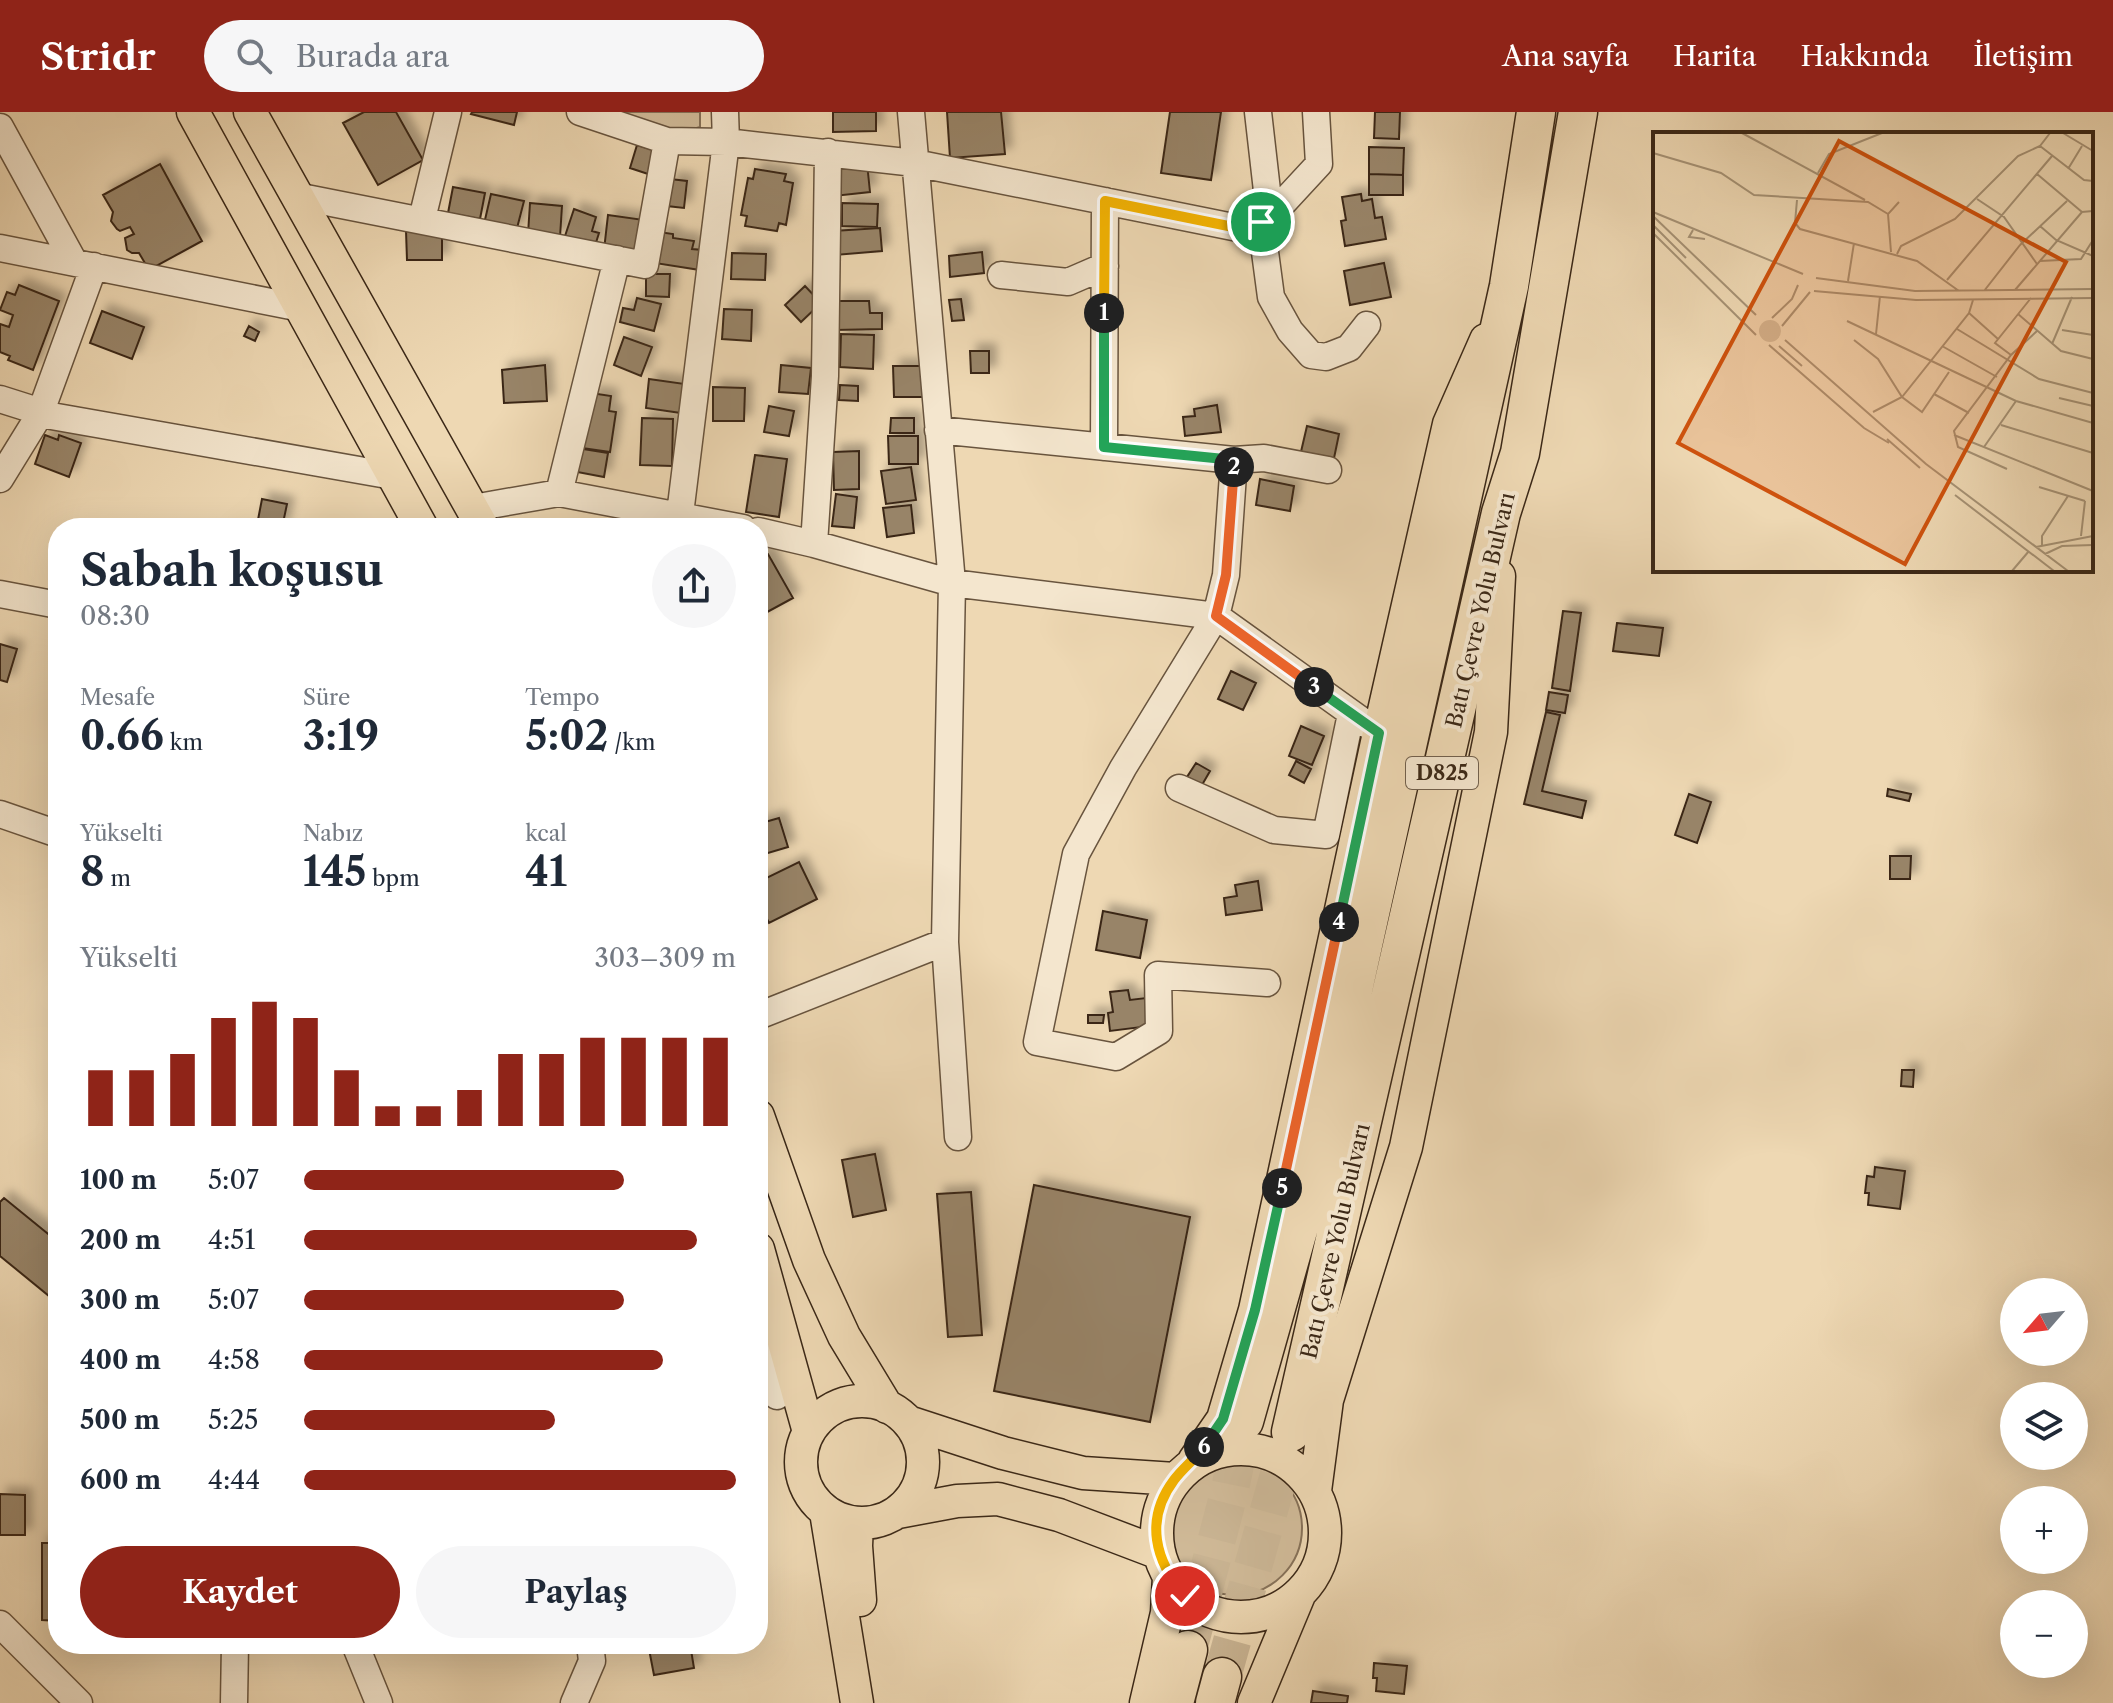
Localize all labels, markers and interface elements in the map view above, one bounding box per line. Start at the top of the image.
search box [204,20,764,92]
text: Stridr [40,33,156,80]
icon: search [232,34,276,78]
text: Burada ara [296,38,449,75]
text: Ana sayfa [1502,39,1629,73]
text: Harita [1673,39,1756,73]
text: Hakkında [1800,39,1929,73]
text: İletişim [1973,39,2073,73]
inset map [1653,132,2093,572]
pin [1227,188,1295,256]
icon: arrive [1239,200,1283,244]
pin: 1 [1084,293,1124,333]
text: 1 [1099,299,1109,326]
pin: 2 [1214,447,1254,487]
text: 2 [1228,453,1241,480]
street label: Batı Çevre Yolu Bulvarı [1440,489,1521,731]
text: Sabah koşusu [80,543,384,597]
button: share [652,544,736,628]
text: 08:30 [80,600,150,632]
pin: 3 [1294,667,1334,707]
text: 3 [1308,673,1320,700]
text: Mesafe [80,684,155,711]
text: Süre [303,684,350,711]
text: Tempo [525,684,600,711]
text: 0.66 [80,711,164,760]
text: 3:19 [303,711,379,760]
text: 5:02 [525,711,608,760]
text: km [164,729,203,756]
text: /km [608,729,655,756]
road number: D825 [1406,757,1478,789]
text: Yükselti [80,820,163,847]
text: Nabız [303,820,363,847]
text: kcal [525,820,567,847]
text: 8 [80,847,105,896]
text: 145 [303,847,366,896]
text: 41 [525,847,567,896]
text: m [105,865,131,892]
text: bpm [366,865,420,892]
pin: 4 [1319,902,1359,942]
text: 4 [1332,908,1346,935]
text: Yükselti [80,942,178,974]
text: 303–309 m [594,942,736,974]
street label: Batı Çevre Yolu Bulvarı [1295,1120,1376,1362]
text: 100 m [80,1164,157,1196]
text: 5:07 [208,1164,259,1196]
pin: 5 [1262,1168,1302,1208]
text: 5 [1276,1174,1288,1201]
text: 200 m [80,1224,161,1256]
text: 4:51 [208,1224,255,1256]
north arrow [2000,1278,2088,1366]
map controls [2000,1278,2088,1678]
text: 300 m [80,1284,160,1316]
text: 5:07 [208,1284,259,1316]
text: 400 m [80,1344,161,1376]
text: 4:58 [208,1344,260,1376]
button: layers [2000,1382,2088,1470]
text: 500 m [80,1404,160,1436]
text: 5:25 [208,1404,258,1436]
pin: 6 [1184,1427,1224,1467]
text: 6 [1197,1433,1211,1460]
text: 600 m [80,1464,161,1496]
text: 4:44 [208,1464,260,1496]
button: + [2000,1486,2088,1574]
button: Kaydet [80,1546,400,1638]
button: Paylaş [416,1546,736,1638]
pin [1151,1562,1219,1630]
icon: check [1163,1574,1207,1618]
button: − [2000,1590,2088,1678]

